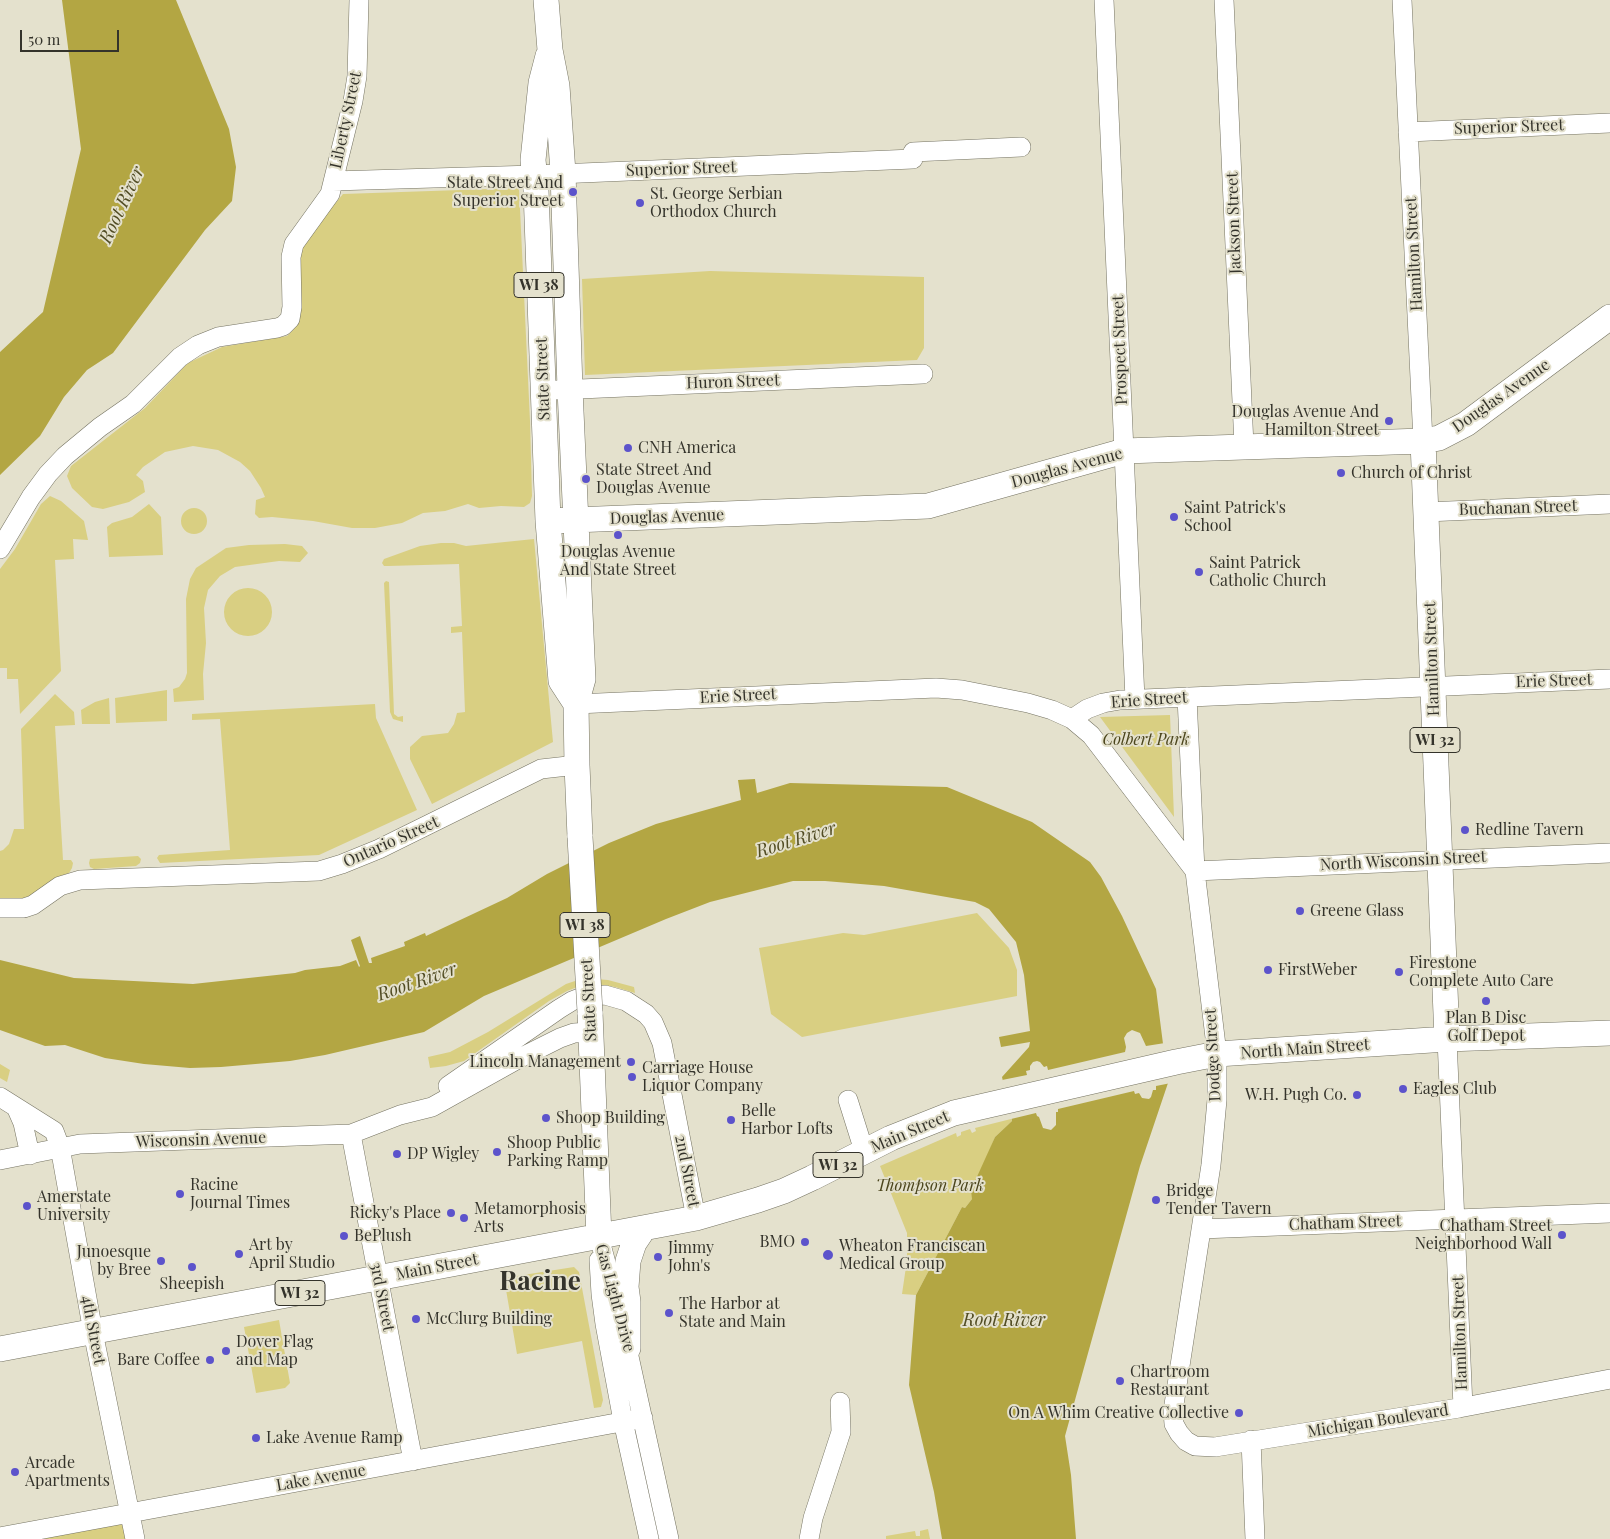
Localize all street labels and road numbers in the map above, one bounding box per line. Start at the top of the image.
street label: Liberty Street [326,70,366,170]
street label: Superior Street [1454,115,1564,139]
street label: Superior Street [626,157,736,181]
street label: Jackson Street [1223,172,1245,274]
street label: Hamilton Street [1401,196,1427,312]
road number: WI 38 [514,272,564,298]
street label: Prospect Street [1108,295,1132,405]
street label: State Street [532,337,554,421]
street label: Douglas Avenue [1449,355,1553,437]
street label: Huron Street [686,371,780,393]
street label: Douglas Avenue [1009,444,1125,492]
street label: Buchanan Street [1458,496,1578,520]
street label: Douglas Avenue [609,505,725,529]
street label: Hamilton Street [1420,601,1444,717]
street label: Erie Street [1515,670,1593,692]
street label: Erie Street [699,684,777,708]
street label: Erie Street [1110,688,1188,712]
road number: WI 32 [1410,728,1460,752]
street label: Ontario Street [340,812,442,872]
street label: North Wisconsin Street [1319,847,1487,875]
road number: WI 38 [560,912,610,938]
street label: State Street [577,958,601,1042]
street label: Dodge Street [1201,1008,1225,1102]
street label: North Main Street [1240,1035,1370,1063]
street label: Main Street [868,1107,952,1157]
street label: Wisconsin Avenue [136,1128,266,1152]
street label: 2nd Street [671,1133,703,1209]
road number: WI 32 [813,1152,863,1178]
street label: Chatham Street [1288,1211,1402,1235]
street label: Gas Light Drive [591,1242,639,1354]
street label: Main Street [394,1250,480,1284]
street label: 3rd Street [366,1261,398,1333]
street label: Hamilton Street [1448,1275,1472,1391]
road number: WI 32 [275,1280,325,1306]
street label: 4th Street [77,1294,109,1366]
street label: Michigan Boulevard [1306,1400,1450,1442]
street label: Lake Avenue [275,1461,367,1495]

